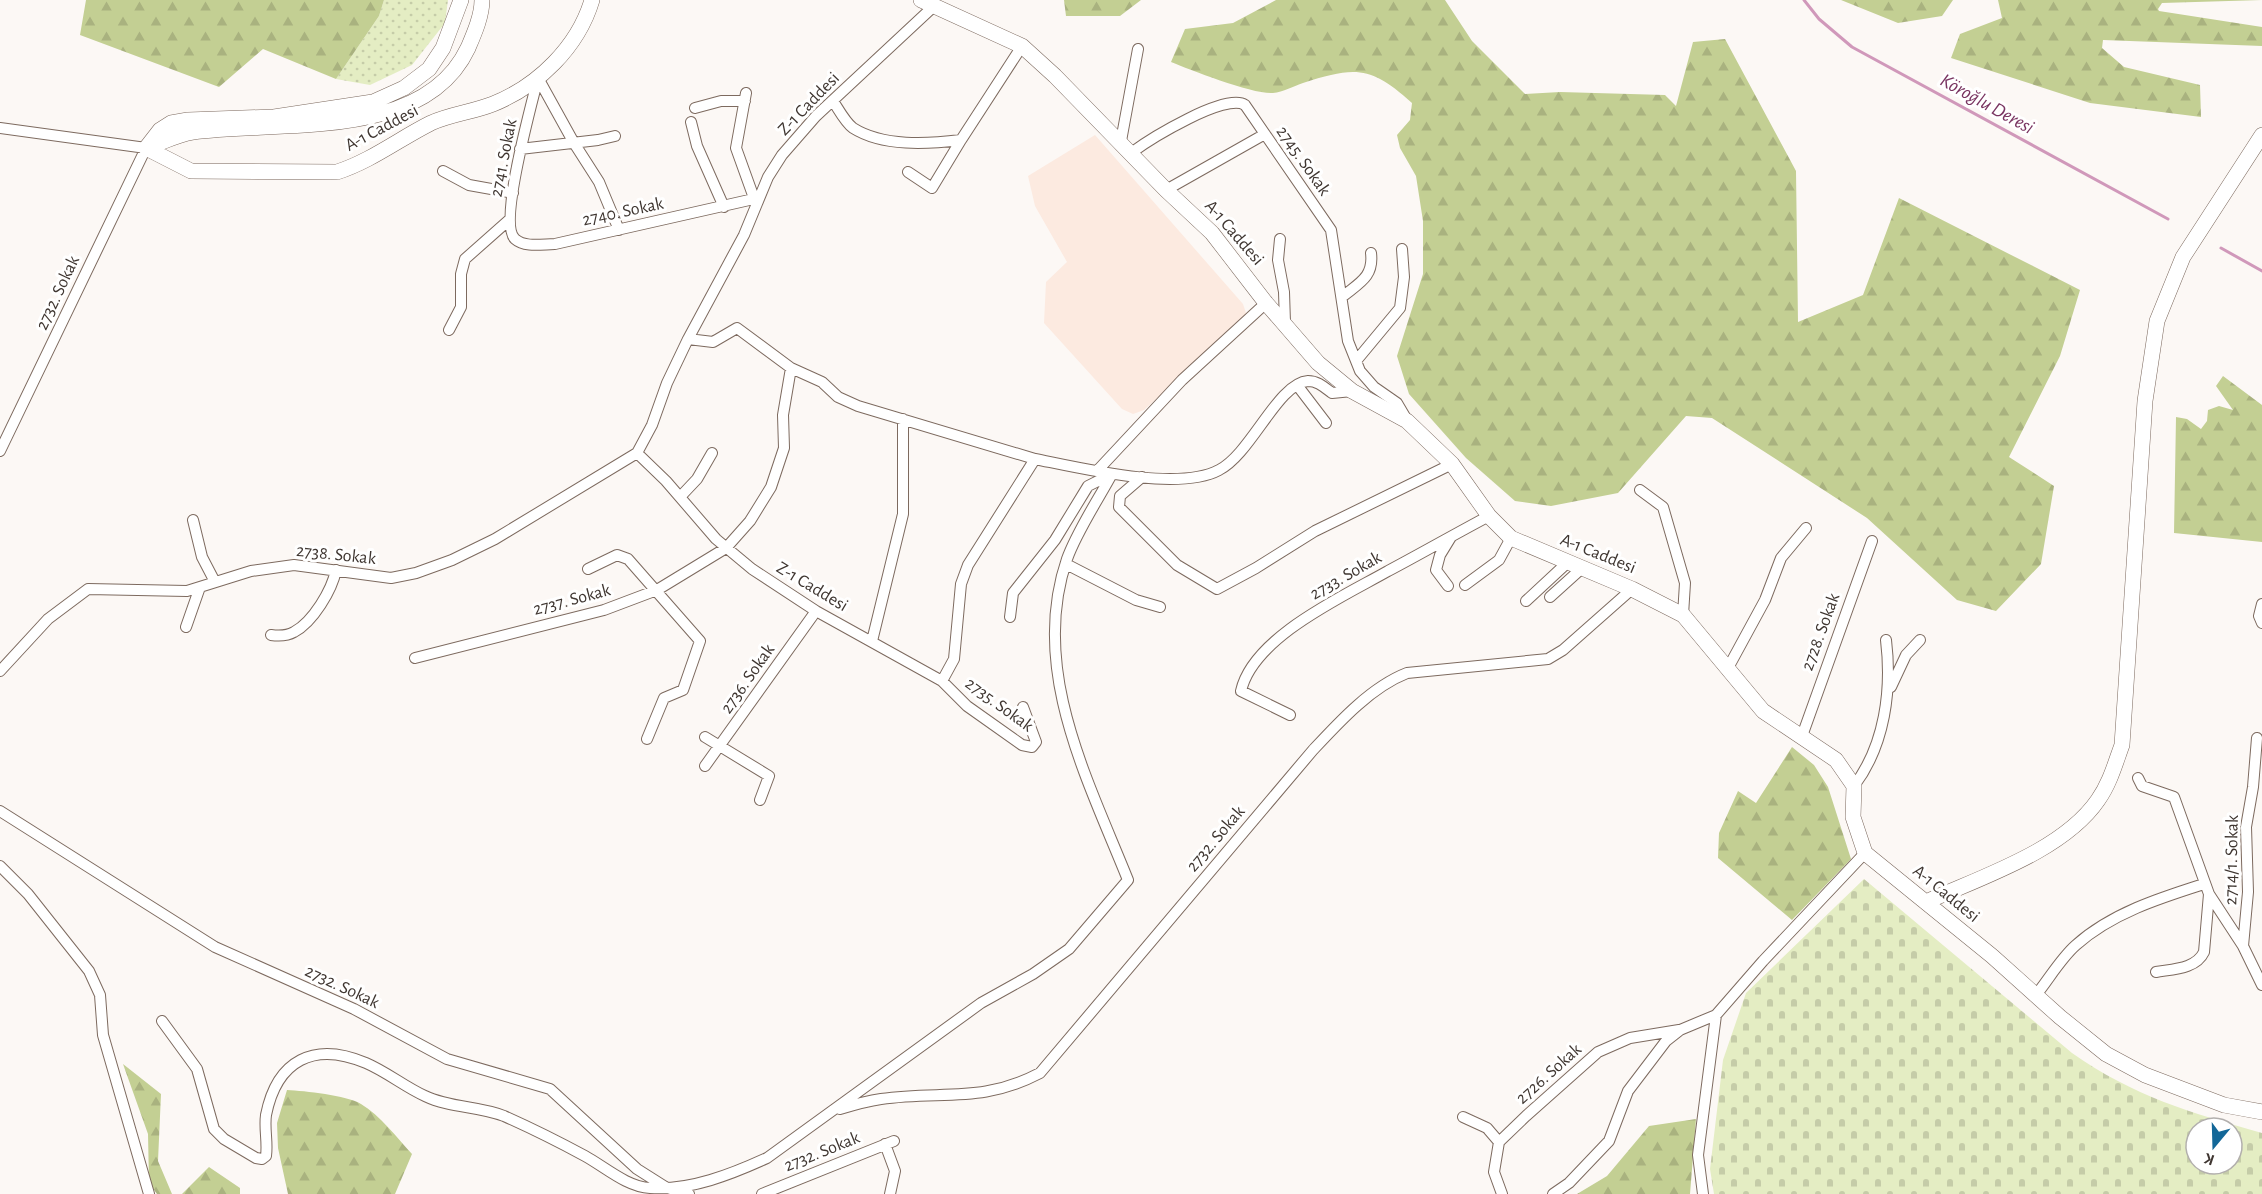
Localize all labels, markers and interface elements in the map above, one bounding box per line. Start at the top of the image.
street label: Z-1 Caddesi [775,69,843,139]
water label: Köroğlu Deresi [1937,70,2037,138]
street label: A-1 Caddesi [343,101,421,155]
street label: 2741. Sokak [488,117,521,198]
street label: 2745. Sokak [1273,123,1334,200]
street label: 2740. Sokak [581,194,666,229]
street label: A-1 Caddesi [1201,197,1267,269]
street label: 2732. Sokak [33,252,83,333]
street label: A-1 Caddesi [1558,531,1638,577]
street label: 2738. Sokak [295,542,378,568]
street label: 2733. Sokak [1307,548,1385,604]
street label: Z-1 Caddesi [773,559,851,615]
street label: 2737. Sokak [531,581,613,619]
street label: 2728. Sokak [1799,590,1844,673]
street label: 2736. Sokak [718,640,779,717]
street label: 2735. Sokak [962,674,1037,736]
street label: 2732. Sokak [1183,802,1249,875]
street label: 2714/1. Sokak [2222,814,2242,905]
street label: A-1 Caddesi [1909,862,1983,926]
street label: 2732. Sokak [302,962,383,1012]
street label: 2726. Sokak [1513,1040,1586,1108]
north arrow [2184,1116,2244,1176]
street label: 2732. Sokak [782,1128,863,1175]
text: K [2202,1150,2216,1168]

